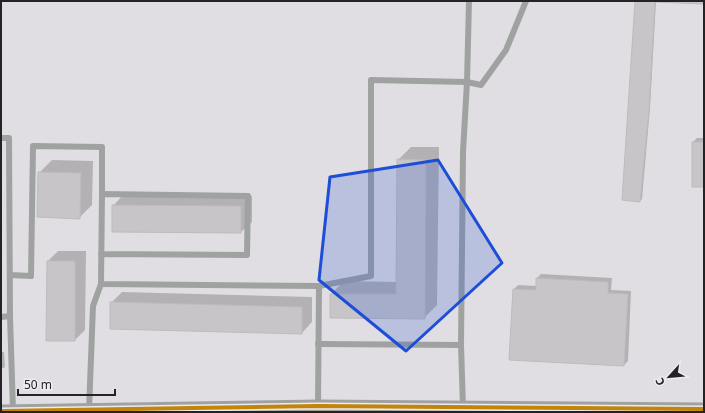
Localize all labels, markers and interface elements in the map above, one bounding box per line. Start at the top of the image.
north arrow [649,357,689,397]
scale bar [18,371,115,397]
text: С [651,375,668,388]
text: 50 m [24,376,52,393]

